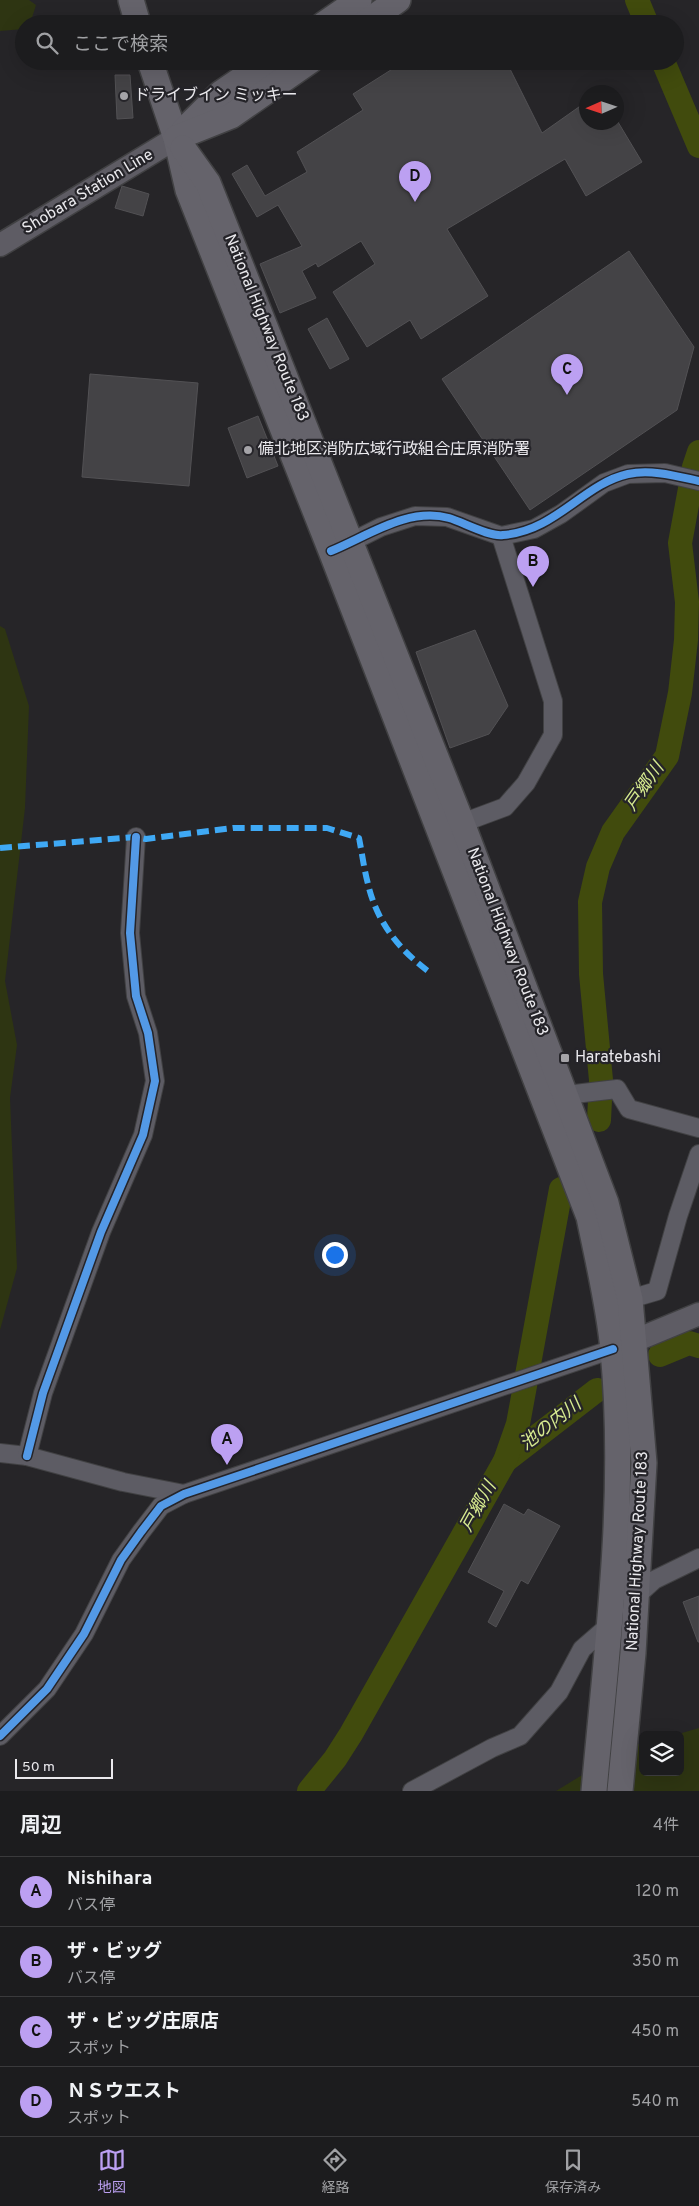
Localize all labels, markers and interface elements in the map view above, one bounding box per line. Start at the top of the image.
search box [15,15,684,70]
icon: search [33,29,61,57]
text: ここで検索 [73,33,168,57]
north arrow [579,85,624,130]
place label: ドライブイン ミッキー [134,86,298,106]
marker: ドライブイン ミッキー [118,90,130,102]
street label: Shobara Station Line [19,145,157,239]
pin: D [399,161,431,202]
street label: National Highway Route 183 [219,232,313,424]
pin: C [551,354,583,395]
place label: 備北地区消防広域行政組合庄原消防署 [258,440,530,460]
marker: 備北地区消防広域行政組合庄原消防署 [242,444,254,456]
pin: B [517,546,549,587]
water label: 戸郷川 [620,757,671,816]
street label: National Highway Route 183 [462,845,552,1039]
place label: Haratebashi [575,1048,661,1068]
marker: Haratebashi [559,1052,571,1064]
your location [322,1242,348,1268]
water label: 池の内川 [516,1393,588,1456]
pin: A [211,1424,243,1465]
street label: National Highway Route 183 [623,1451,653,1651]
water label: 戸郷川 [456,1476,503,1536]
map controls [639,1731,684,1776]
button: layers [639,1731,684,1776]
scale bar [15,1756,112,1779]
text: 50 m [22,1759,55,1776]
text: 周辺 [20,1813,62,1840]
text: 4件 [653,1816,679,1836]
text: Nishihara [67,1867,152,1891]
text: A [30,1882,42,1902]
text: 120 m [636,1882,679,1902]
text: バス停 [67,1896,115,1916]
text: ザ・ビッグ [67,1940,162,1964]
text: B [30,1952,42,1972]
text: 350 m [632,1952,679,1972]
text: バス停 [67,1969,115,1989]
text: ザ・ビッグ庄原店 [67,2010,219,2034]
text: C [31,2022,41,2042]
text: 450 m [632,2022,679,2042]
text: スポット [67,2039,131,2059]
text: ＮＳウエスト [67,2080,181,2104]
text: D [30,2092,42,2112]
text: 540 m [631,2092,679,2112]
text: スポット [67,2109,131,2129]
tab: 地図 [98,2146,126,2197]
tab: 経路 [321,2146,349,2197]
tab: 保存済み [545,2146,601,2197]

